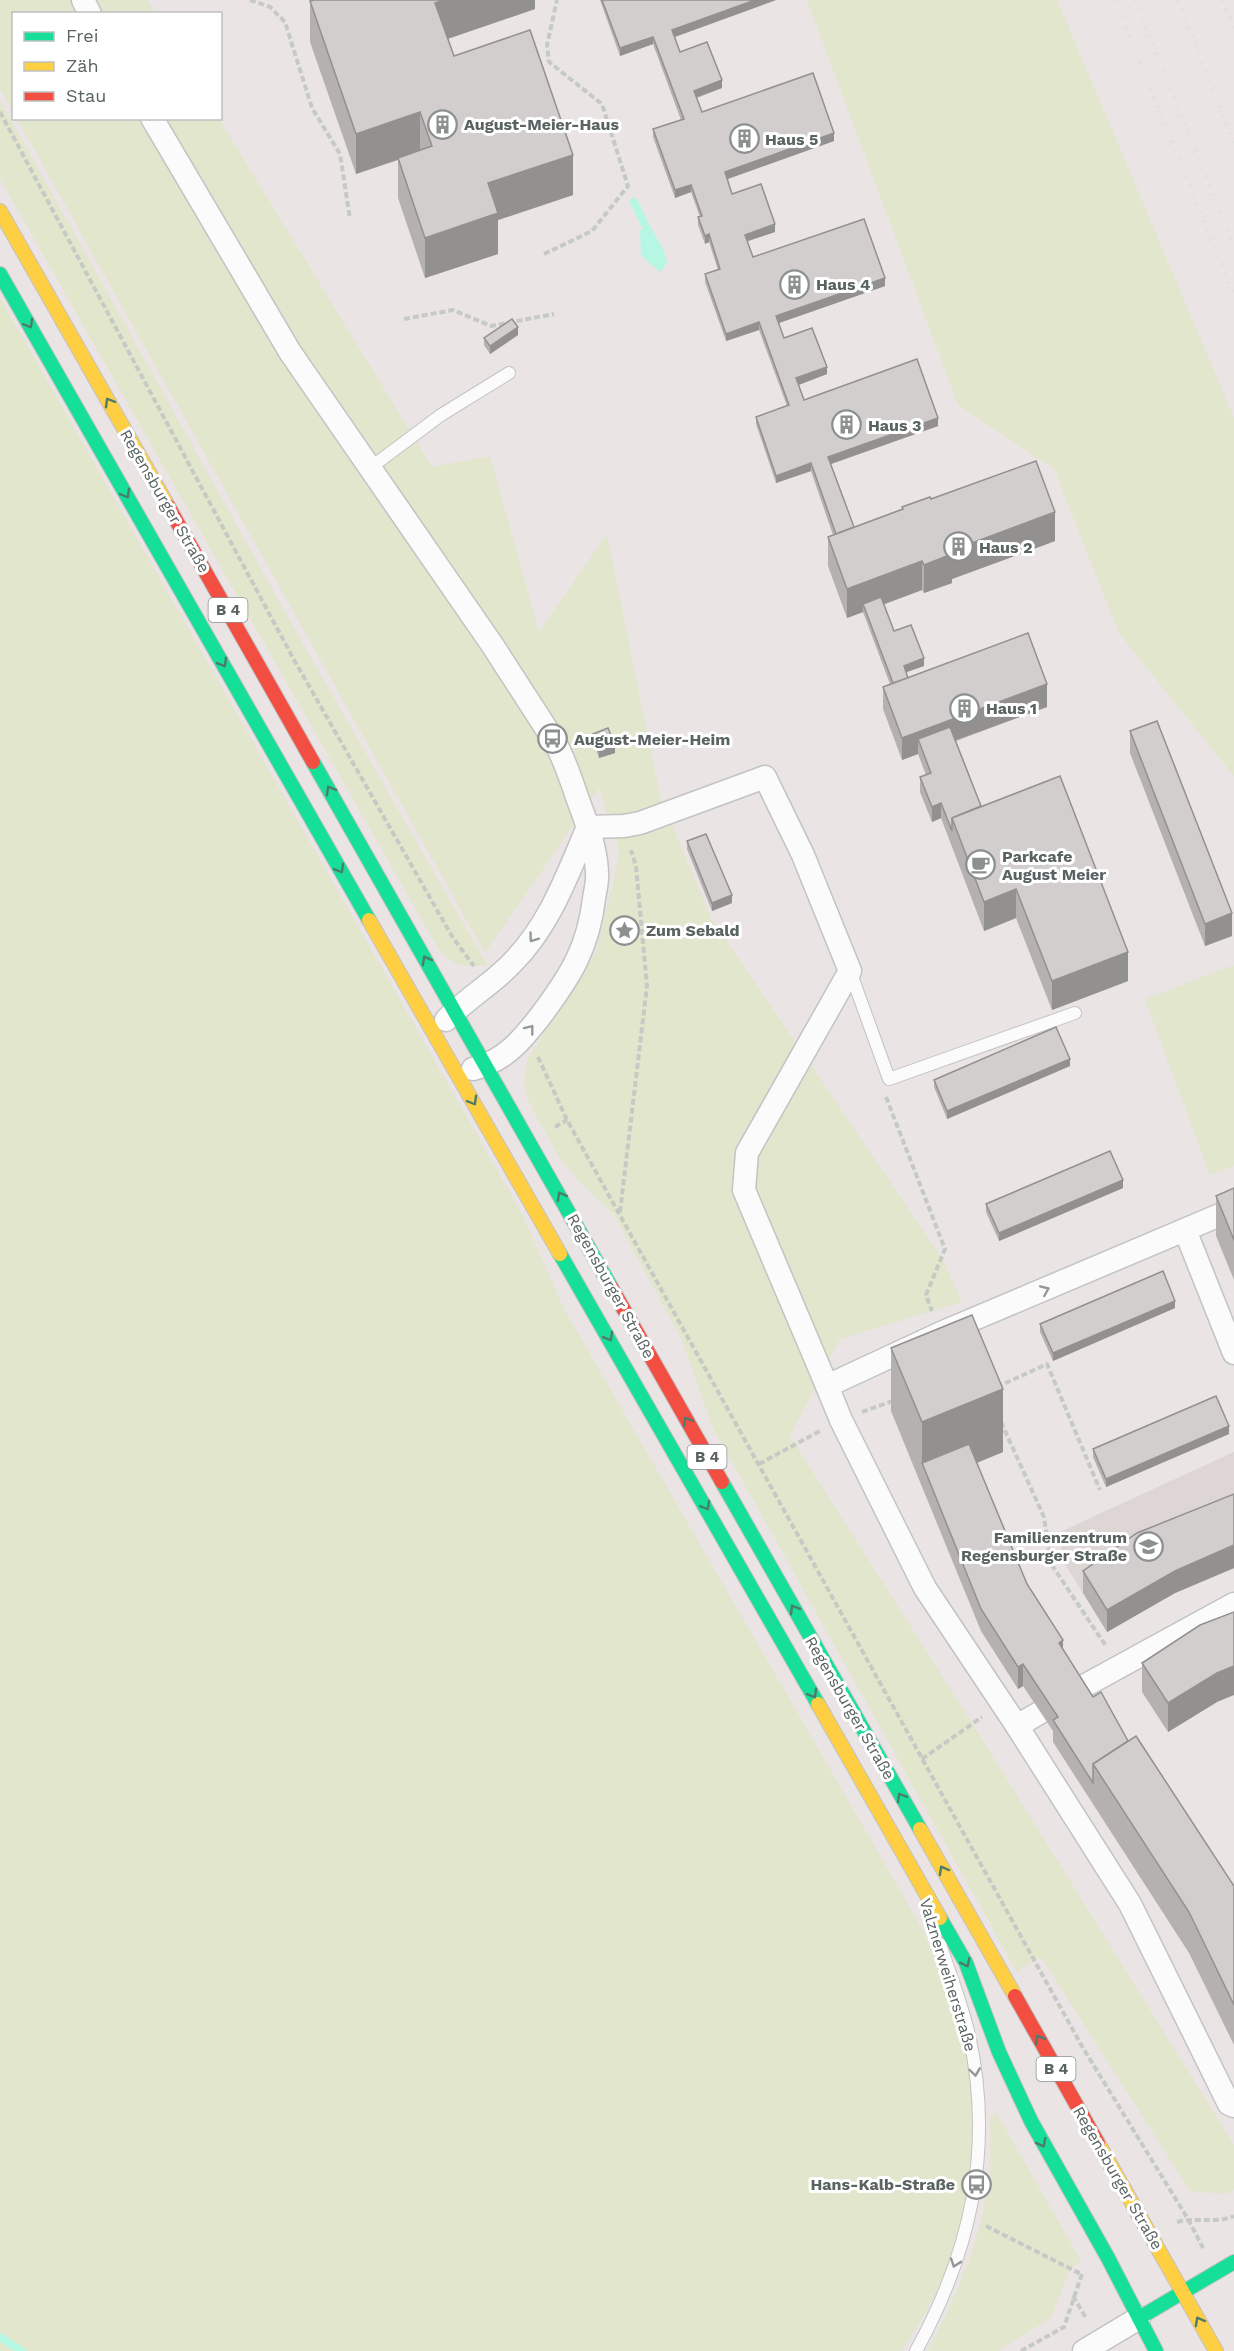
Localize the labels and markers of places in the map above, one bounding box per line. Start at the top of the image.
building icon: August-Meier-Haus [427,108,459,140]
place label: August-Meier-Haus [464,115,620,134]
building icon: Haus 5 [728,123,760,155]
place label: Haus 5 [765,130,818,149]
building icon: Haus 4 [779,268,811,300]
place label: Haus 4 [816,275,870,294]
building icon: Haus 3 [831,409,863,441]
place label: Haus 3 [868,416,922,435]
building icon: Haus 2 [942,531,974,563]
place label: Haus 2 [979,538,1033,557]
building icon: Haus 1 [949,692,981,724]
place label: Haus 1 [986,699,1037,718]
bus stop icon: August-Meier-Heim [537,723,569,755]
place label: August-Meier-Heim [574,730,730,749]
place label: Parkcafe August Meier [1002,847,1106,884]
cafe icon: Parkcafe August Meier [965,849,997,881]
place icon: Zum Sebald [609,914,641,946]
place label: Zum Sebald [646,921,740,940]
place label: Familienzentrum Regensburger Straße [961,1528,1127,1565]
school or university icon: Familienzentrum Regensburger Straße [1132,1530,1164,1562]
bus stop icon: Hans-Kalb-Straße [960,2168,992,2200]
place label: Hans-Kalb-Straße [810,2175,955,2194]

